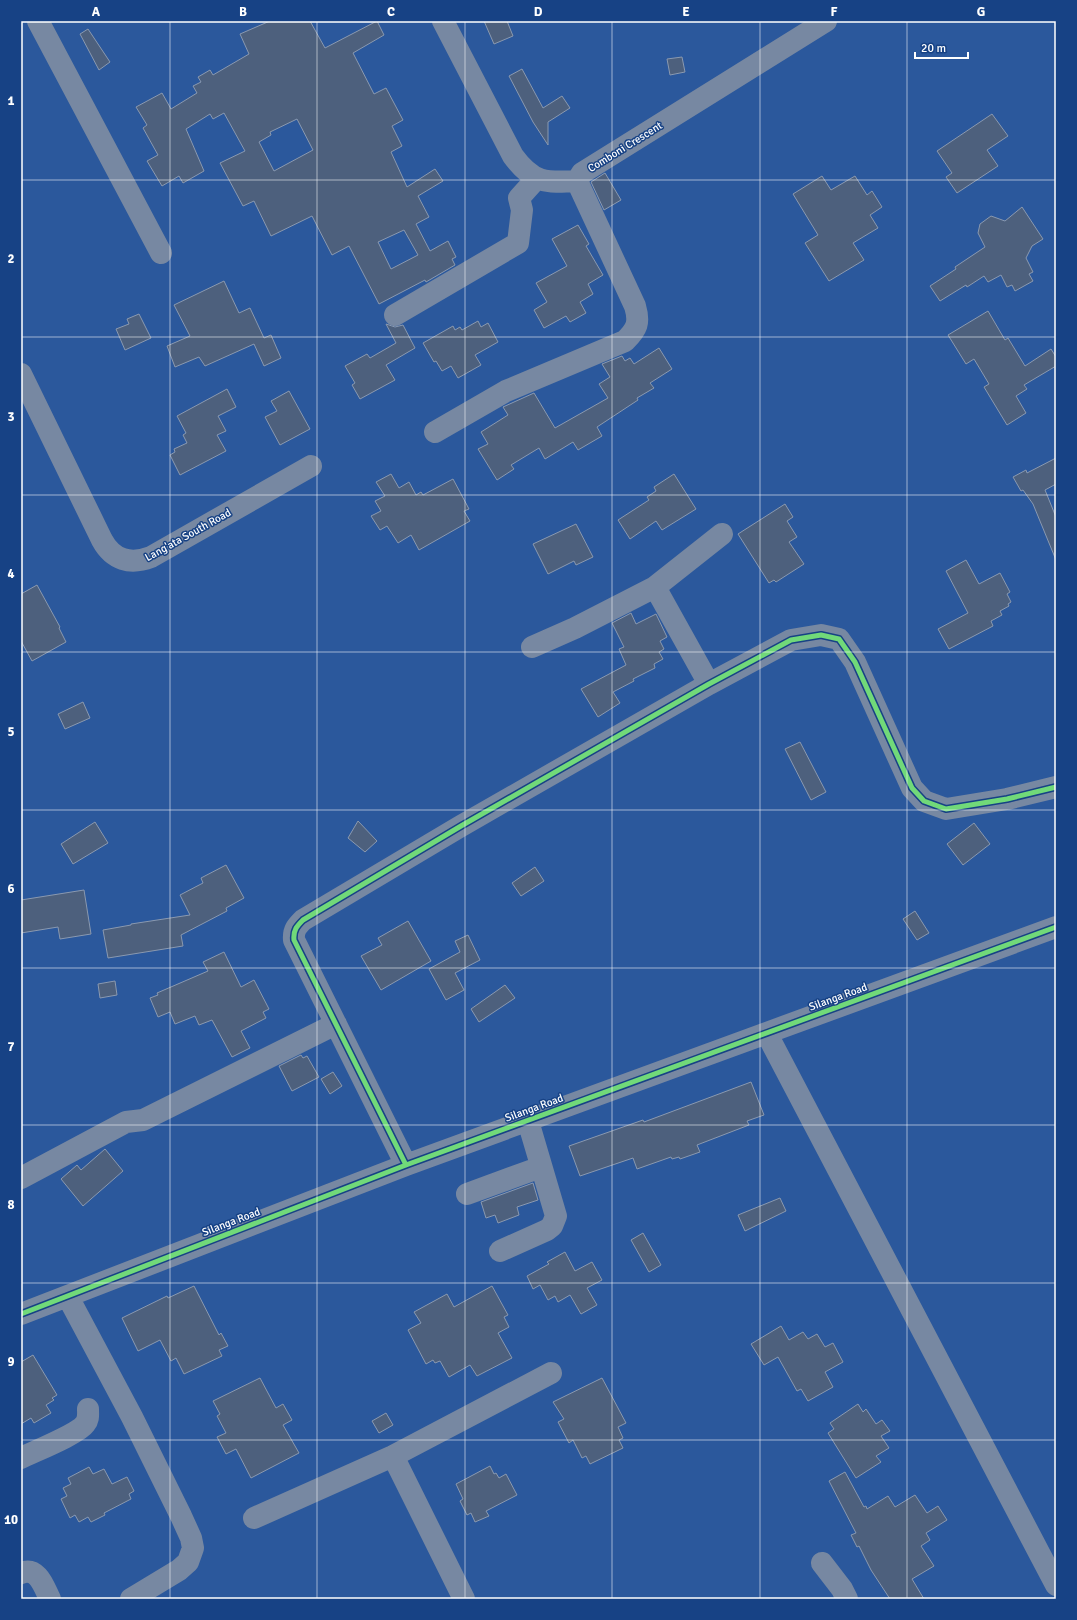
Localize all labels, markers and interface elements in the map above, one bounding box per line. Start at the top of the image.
text: A [92,4,101,20]
text: B [239,4,247,20]
text: C [387,4,395,20]
text: D [534,4,543,20]
text: E [682,4,690,20]
text: F [831,4,838,20]
text: G [977,4,985,20]
scale bar [915,34,968,60]
text: 20 m [921,41,946,56]
text: 1 [7,93,15,109]
street label: Comboni Crescent [585,119,665,175]
text: 2 [7,251,15,267]
text: 3 [7,409,15,425]
street label: Lang'ata South Road [143,506,233,564]
text: 4 [7,566,15,582]
text: 5 [7,724,15,740]
text: 6 [7,881,15,897]
street label: Silanga Road [807,980,869,1014]
text: 7 [7,1039,15,1055]
street label: Silanga Road [503,1091,565,1125]
text: 8 [7,1197,15,1213]
street label: Silanga Road [200,1205,262,1239]
text: 9 [7,1354,15,1370]
text: 10 [4,1512,18,1528]

